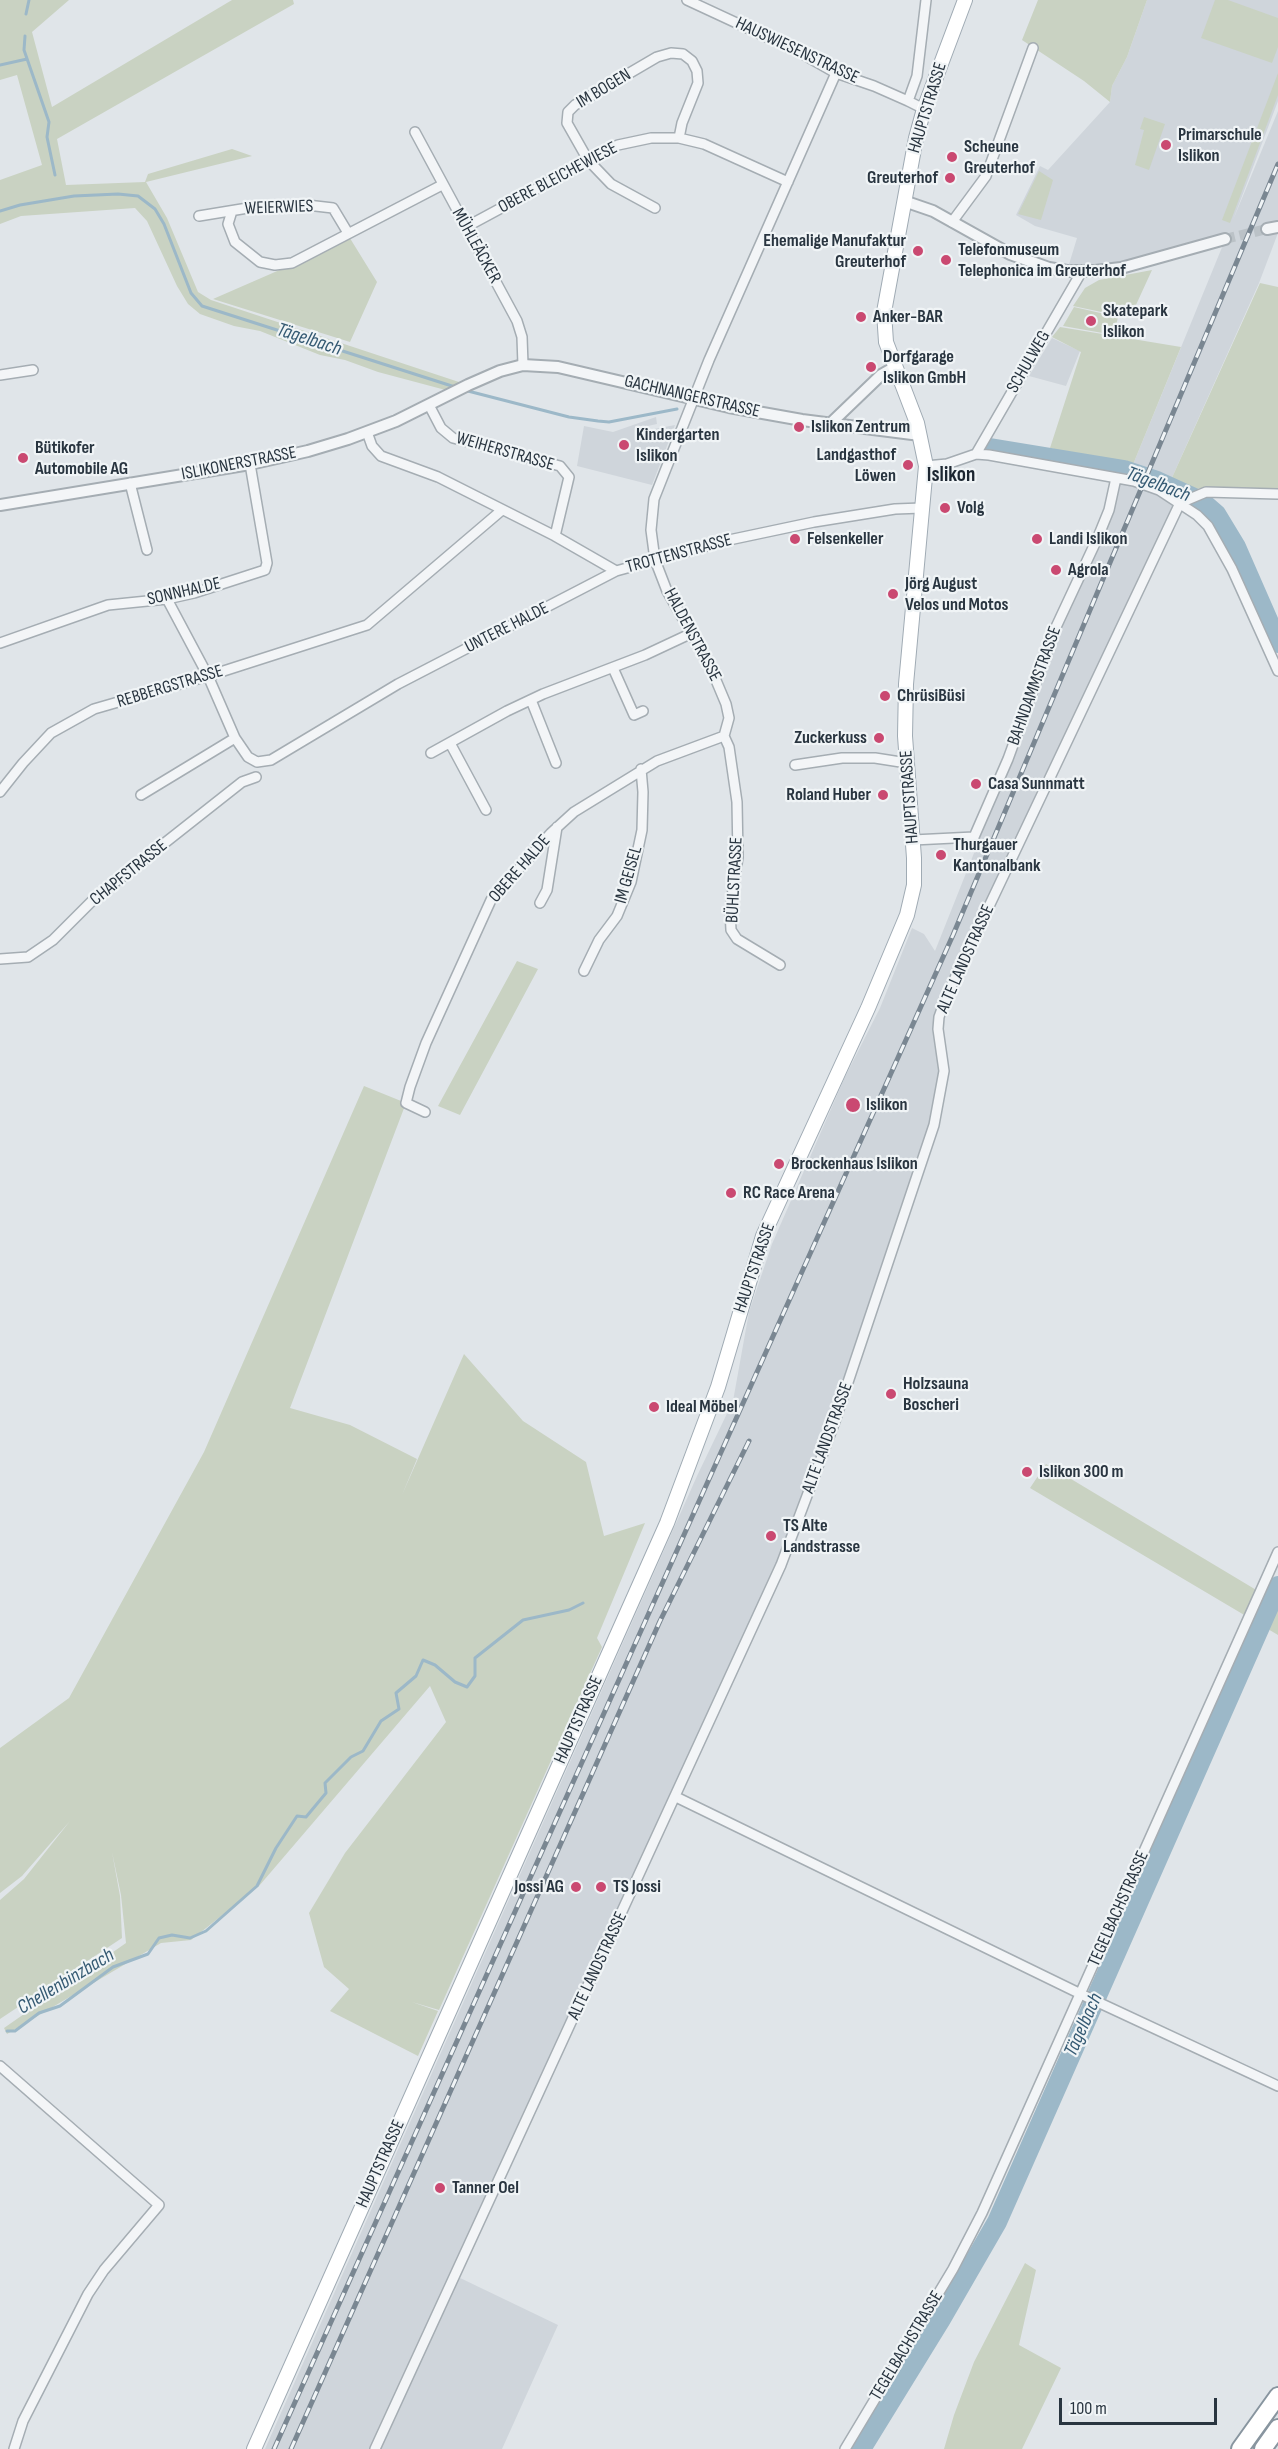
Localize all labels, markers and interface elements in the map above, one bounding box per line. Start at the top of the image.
street label: HAUSWIESENSTRASSE [732,13,862,89]
street label: HAUPTSTRASSE [904,60,952,156]
street label: IM BOGEN [573,64,635,114]
place label: Primarschule Islikon [1178,124,1262,166]
place label: Scheune Greuterhof [964,136,1035,178]
street label: OBERE BLEICHEWIESE [495,138,621,218]
marker: Primarschule Islikon [1159,138,1173,152]
marker: Scheune Greuterhof [945,150,959,164]
place label: Greuterhof [867,167,938,189]
marker: Greuterhof [943,171,957,185]
street label: WEIERWIES [244,196,314,220]
street label: MÜHLEÄCKER [446,205,506,287]
place label: Ehemalige Manufaktur Greuterhof [763,230,906,272]
place label: Telefonmuseum Telephonica im Greuterhof [958,239,1126,282]
marker: Ehemalige Manufaktur Greuterhof [911,244,925,258]
marker: Telefonmuseum Telephonica im Greuterhof [939,253,953,267]
place label: Skatepark Islikon [1103,300,1168,342]
place label: Anker-BAR [873,306,943,328]
marker: Anker-BAR [854,310,868,324]
marker: Skatepark Islikon [1084,314,1098,328]
water label: Tägelbach [274,318,344,362]
street label: SCHULWEG [1003,327,1055,397]
place label: Dorfgarage Islikon GmbH [883,346,966,388]
marker: Dorfgarage Islikon GmbH [864,360,878,374]
street label: GACHNANGERSTRASSE [622,371,762,423]
place label: Islikon Zentrum [811,416,910,438]
marker: Islikon Zentrum [792,420,806,434]
place label: Kindergarten Islikon [636,424,719,466]
street label: WEIHERSTRASSE [453,428,557,476]
place label: Bütikofer Automobile AG [35,437,128,480]
marker: Kindergarten Islikon [617,438,631,452]
street label: ISLIKONERSTRASSE [180,442,298,486]
place label: Landgasthof Löwen [817,444,896,486]
marker: Bütikofer Automobile AG [16,451,30,465]
marker: Landgasthof Löwen [901,458,915,472]
water label: Tägelbach [1123,462,1193,508]
district label: Islikon [927,463,975,489]
place label: Volg [957,497,984,519]
marker: Volg [938,501,952,515]
place label: Felsenkeller [807,528,884,550]
place label: Landi Islikon [1049,528,1127,550]
street label: TROTTENSTRASSE [624,530,734,578]
marker: Felsenkeller [788,532,802,546]
marker: Landi Islikon [1030,532,1044,546]
place label: Agrola [1068,559,1109,581]
marker: Agrola [1049,563,1063,577]
street label: SONNHALDE [145,573,223,611]
place label: Jörg August Velos und Motos [905,573,1008,616]
street label: HALDENSTRASSE [658,585,726,685]
marker: Jörg August Velos und Motos [886,587,900,601]
street label: UNTERE HALDE [461,598,553,658]
street label: BAHNDAMMSTRASSE [1003,624,1067,748]
street label: REBBERGSTRASSE [114,661,226,713]
place label: ChrüsiBüsi [897,685,965,707]
marker: ChrüsiBüsi [878,689,892,703]
place label: Zuckerkuss [794,727,867,749]
marker: Zuckerkuss [872,731,886,745]
street label: HAUPTSTRASSE [896,750,924,844]
place label: Casa Sunnmatt [988,773,1085,795]
marker: Casa Sunnmatt [969,777,983,791]
place label: Roland Huber [786,784,871,806]
marker: Roland Huber [876,788,890,802]
street label: OBERE HALDE [485,831,555,907]
place label: Thurgauer Kantonalbank [953,834,1041,876]
street label: CHAPFSTRASSE [86,835,172,911]
street label: BÜHLSTRASSE [722,837,748,923]
street label: IM GEISEL [610,844,648,906]
marker: Thurgauer Kantonalbank [934,848,948,862]
street label: ALTE LANDSTRASSE [932,901,1000,1017]
place label: Islikon [866,1094,908,1116]
marker: Islikon [844,1096,862,1114]
place label: Brockenhaus Islikon [791,1153,918,1175]
marker: Brockenhaus Islikon [772,1157,786,1171]
place label: RC Race Arena [743,1182,835,1204]
marker: RC Race Arena [724,1186,738,1200]
street label: HAUPTSTRASSE [730,1220,780,1316]
place label: Holzsauna Boscheri [903,1373,969,1416]
street label: ALTE LANDSTRASSE [798,1380,858,1496]
marker: Holzsauna Boscheri [884,1387,898,1401]
place label: Ideal Möbel [666,1396,738,1418]
marker: Ideal Möbel [647,1400,661,1414]
place label: Islikon 300 m [1039,1461,1123,1483]
marker: Islikon 300 m [1020,1465,1034,1479]
place label: TS Alte Landstrasse [783,1515,860,1558]
marker: TS Alte Landstrasse [764,1529,778,1543]
street label: HAUPTSTRASSE [550,1673,608,1767]
street label: TEGELBACHSTRASSE [1084,1848,1154,1970]
place label: Jossi AG [514,1876,564,1898]
place label: TS Jossi [613,1876,661,1898]
marker: Jossi AG [569,1880,583,1894]
marker: TS Jossi [594,1880,608,1894]
street label: ALTE LANDSTRASSE [564,1909,632,2023]
water label: Chellenbinzbach [13,1944,119,2020]
water label: Tägelbach [1059,1990,1109,2060]
street label: HAUPTSTRASSE [352,2117,410,2211]
place label: Tanner Oel [452,2177,519,2199]
marker: Tanner Oel [433,2181,447,2195]
street label: TEGELBACHSTRASSE [866,2287,948,2405]
scale bar [1062,2386,1220,2424]
text: 100 m [1070,2398,1107,2419]

